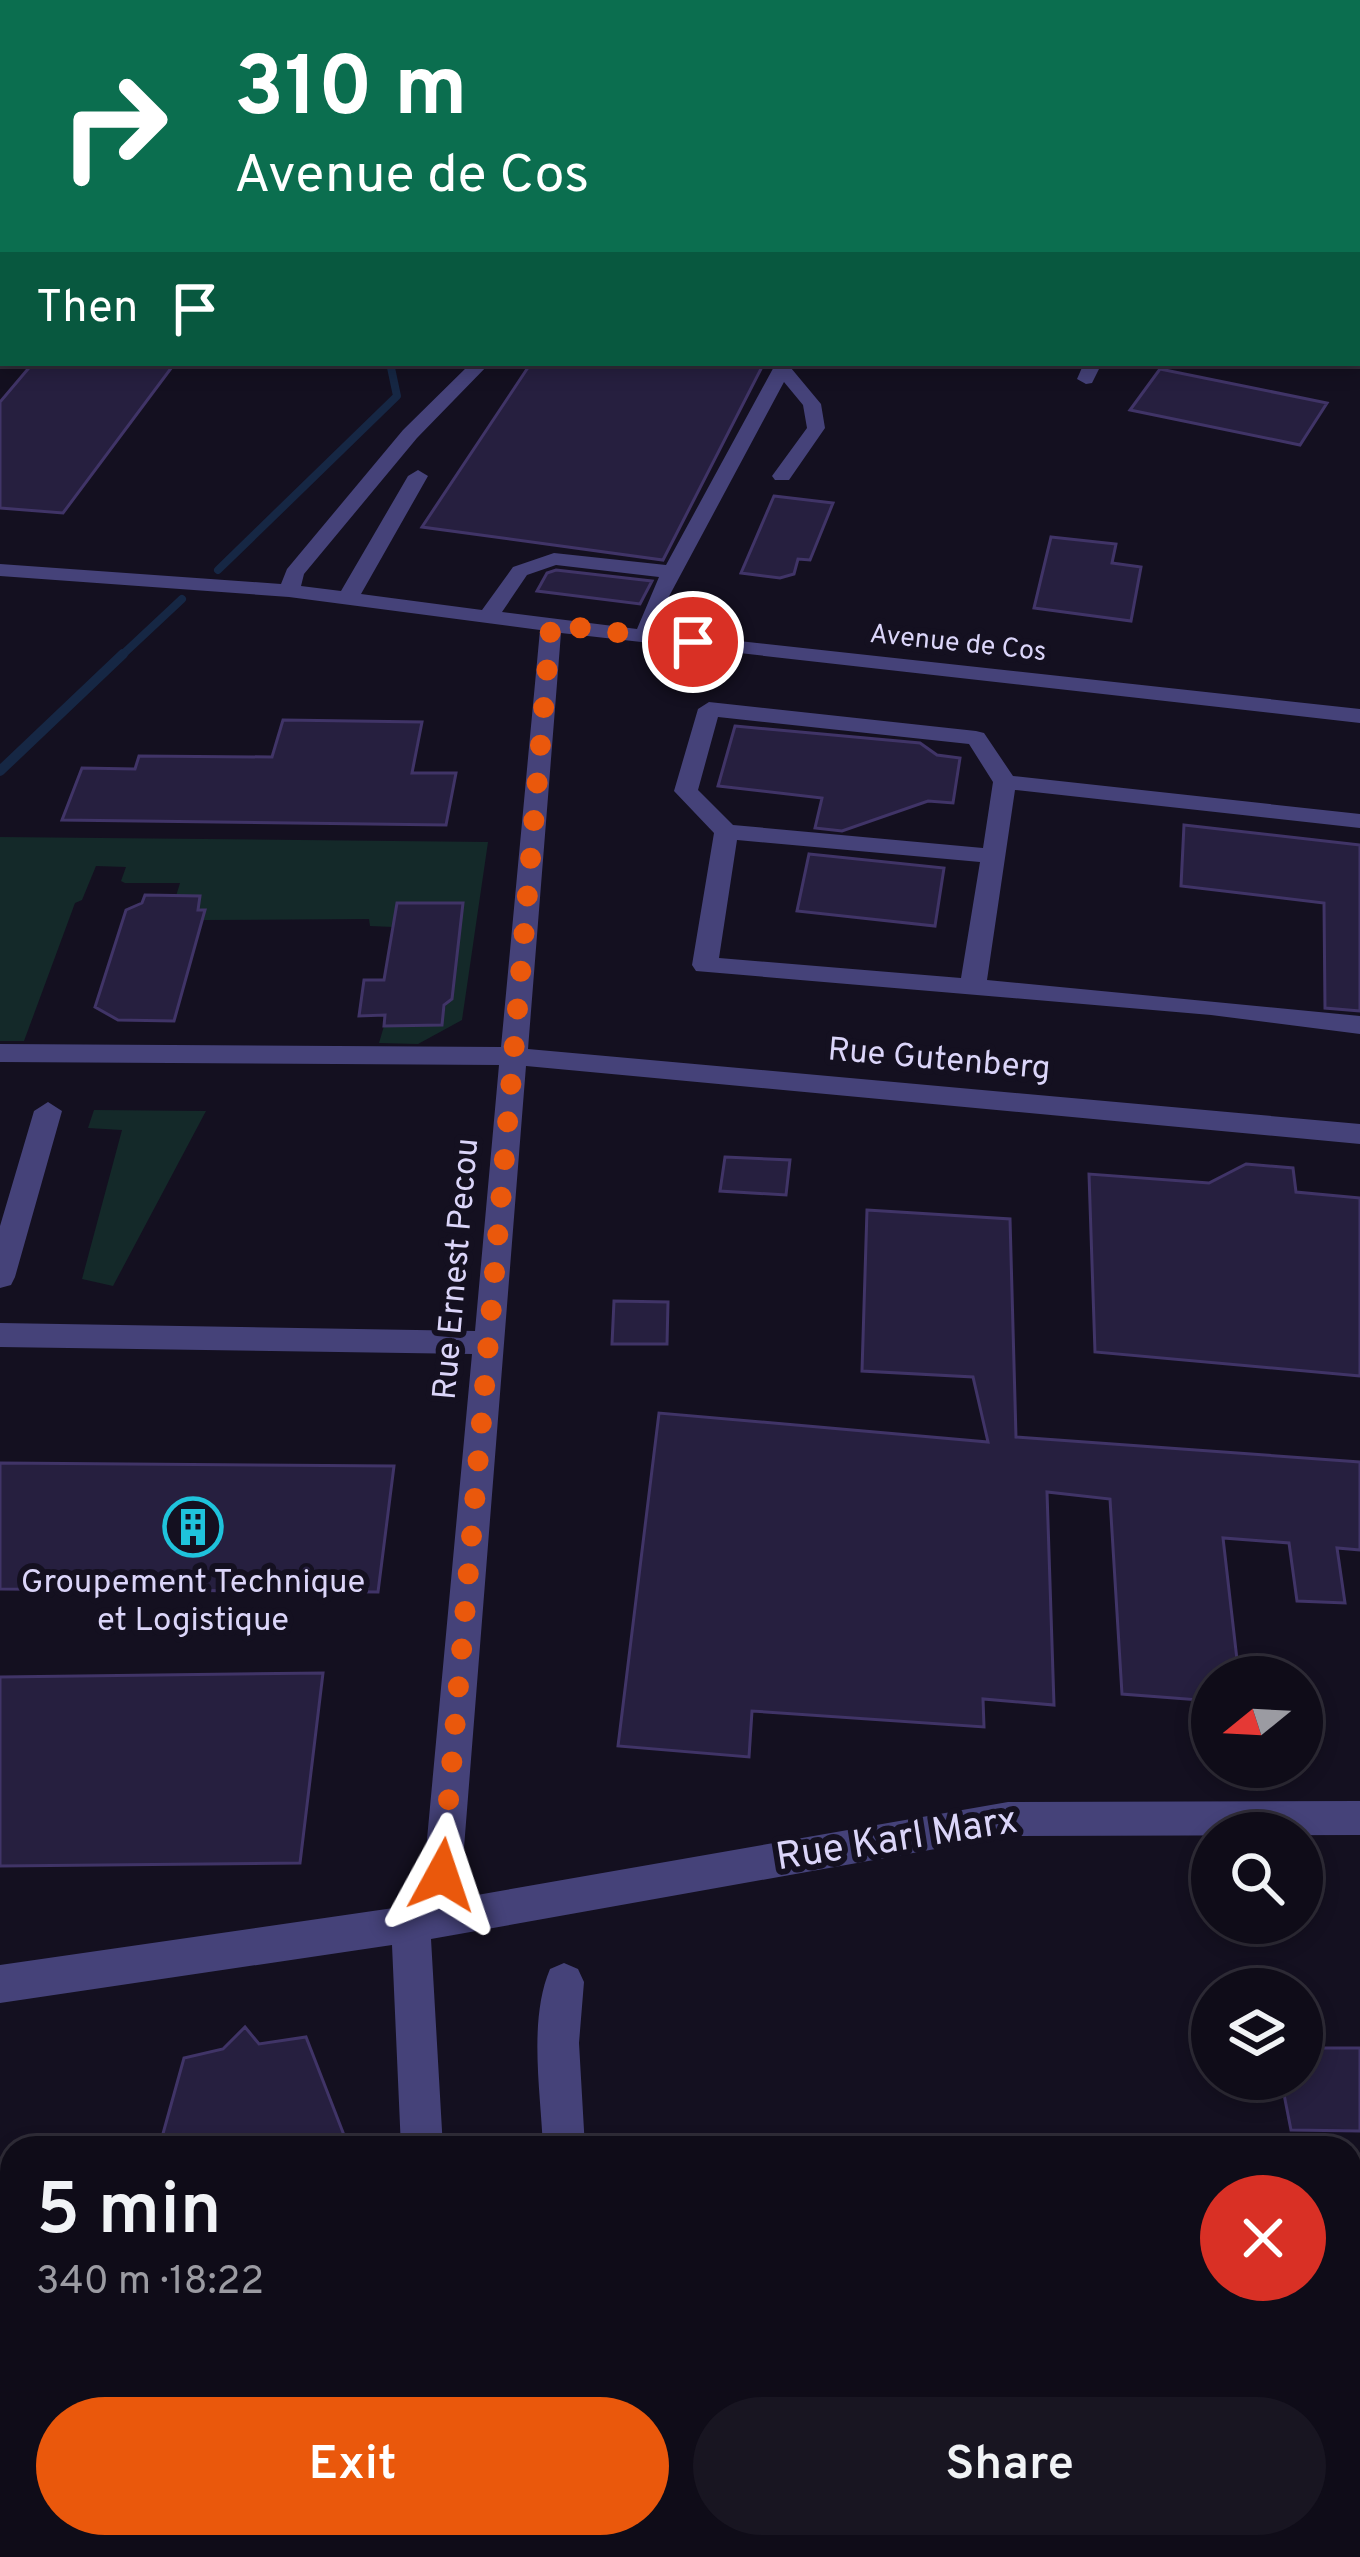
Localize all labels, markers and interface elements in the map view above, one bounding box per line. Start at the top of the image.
text: 310 m [234,39,468,145]
icon: right [36,48,192,204]
text: Avenue de Cos [234,143,589,212]
icon: arrive [162,276,228,342]
text: Then [36,281,138,338]
pin [642,591,744,693]
icon: arrive [660,609,726,675]
street label: Avenue de Cos [868,618,1048,670]
street label: Rue Gutenberg [826,1030,1052,1092]
street label: Rue Ernest Pecou [426,1136,490,1402]
building icon: Groupement Technique et Logistique [162,1496,224,1558]
place label: Groupement Technique et Logistique [21,1563,365,1643]
north arrow [1191,1656,1323,1788]
map controls [1191,1656,1323,2100]
street label: Rue Karl Marx [773,1798,1021,1884]
position arrow [379,1812,505,1938]
button: search [1191,1812,1323,1944]
button: layers [1191,1968,1323,2100]
text: 5 min [36,2168,222,2260]
button: close [1200,2175,1326,2301]
text: 340 m · 18:22 [36,2259,264,2308]
button: Exit [36,2397,669,2535]
button: Share [693,2397,1326,2535]

